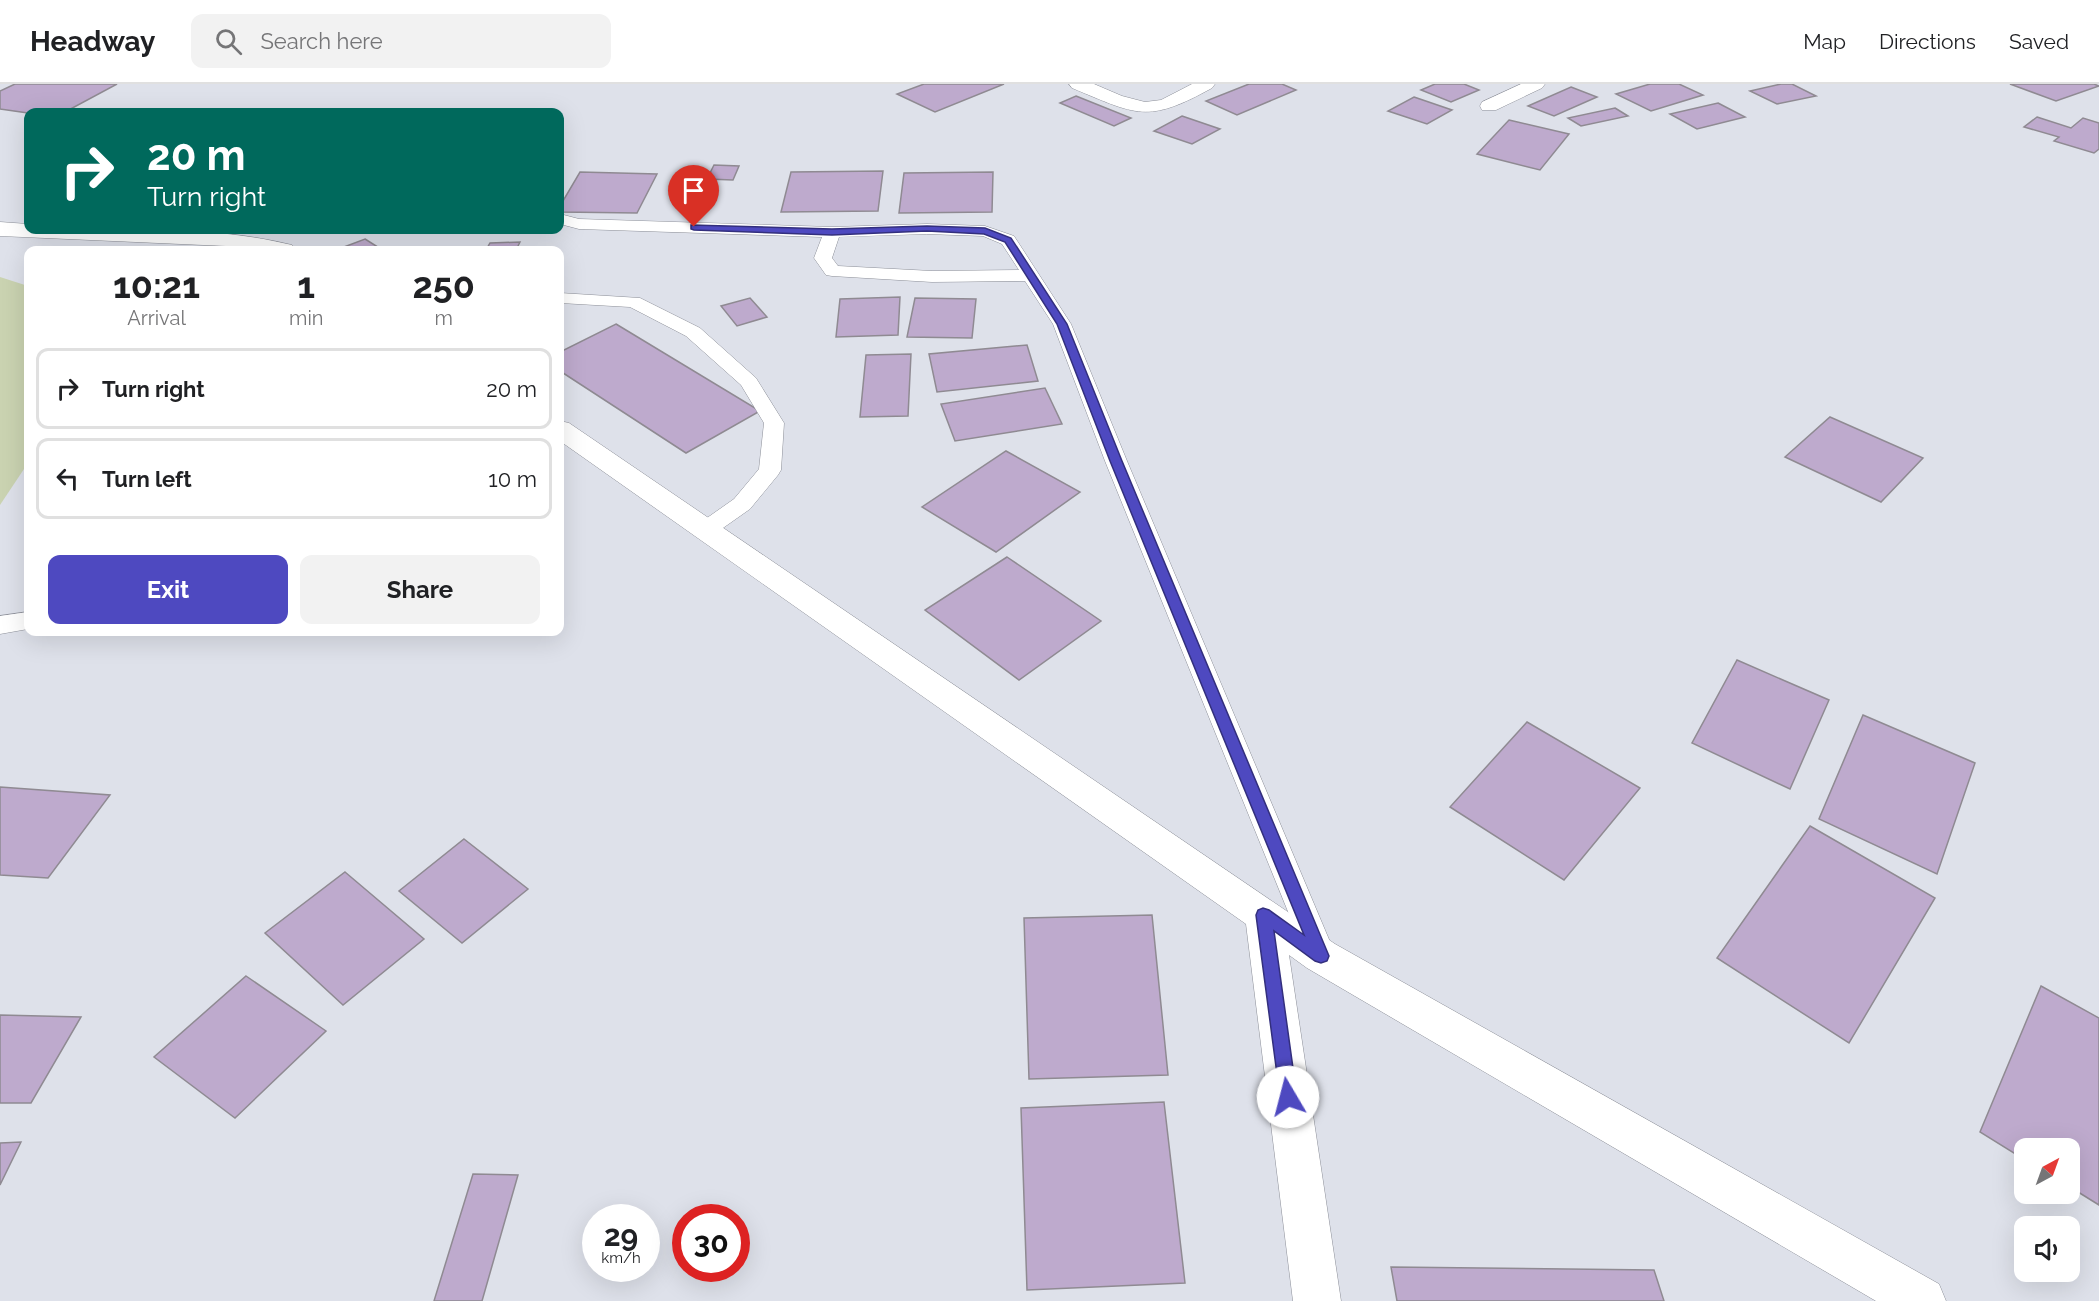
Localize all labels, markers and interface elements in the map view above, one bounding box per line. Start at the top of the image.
search box [191,14,611,68]
text: Headway [30,25,155,58]
icon: search [212,25,245,58]
text: Search here [260,28,383,54]
text: Map [1803,29,1846,54]
text: Directions [1879,29,1976,54]
text: Saved [2009,29,2069,54]
text: 20 m [147,131,246,180]
icon: right [48,132,126,210]
pin [668,165,719,227]
icon: arrive [677,174,710,207]
text: Turn right [147,181,266,212]
text: 10:21 [113,264,200,306]
text: 1 [297,264,315,306]
text: 250 [413,264,475,306]
text: Arrival [127,306,186,330]
text: min [289,306,323,330]
text: m [435,306,453,330]
icon: right [51,372,84,405]
text: Turn right [102,376,205,402]
text: 20 m [486,376,537,402]
icon: left [51,462,84,495]
text: Turn left [102,466,192,492]
text: 10 m [488,466,537,492]
button: Exit [48,555,288,624]
button: Share [300,555,540,624]
position arrow [1256,1065,1320,1129]
north arrow [2014,1138,2080,1204]
map controls [2014,1138,2080,1282]
speed limit sign: 30 [672,1204,750,1282]
button: sound [2014,1216,2080,1282]
text: 29 [604,1218,638,1253]
text: km/h [601,1249,641,1267]

